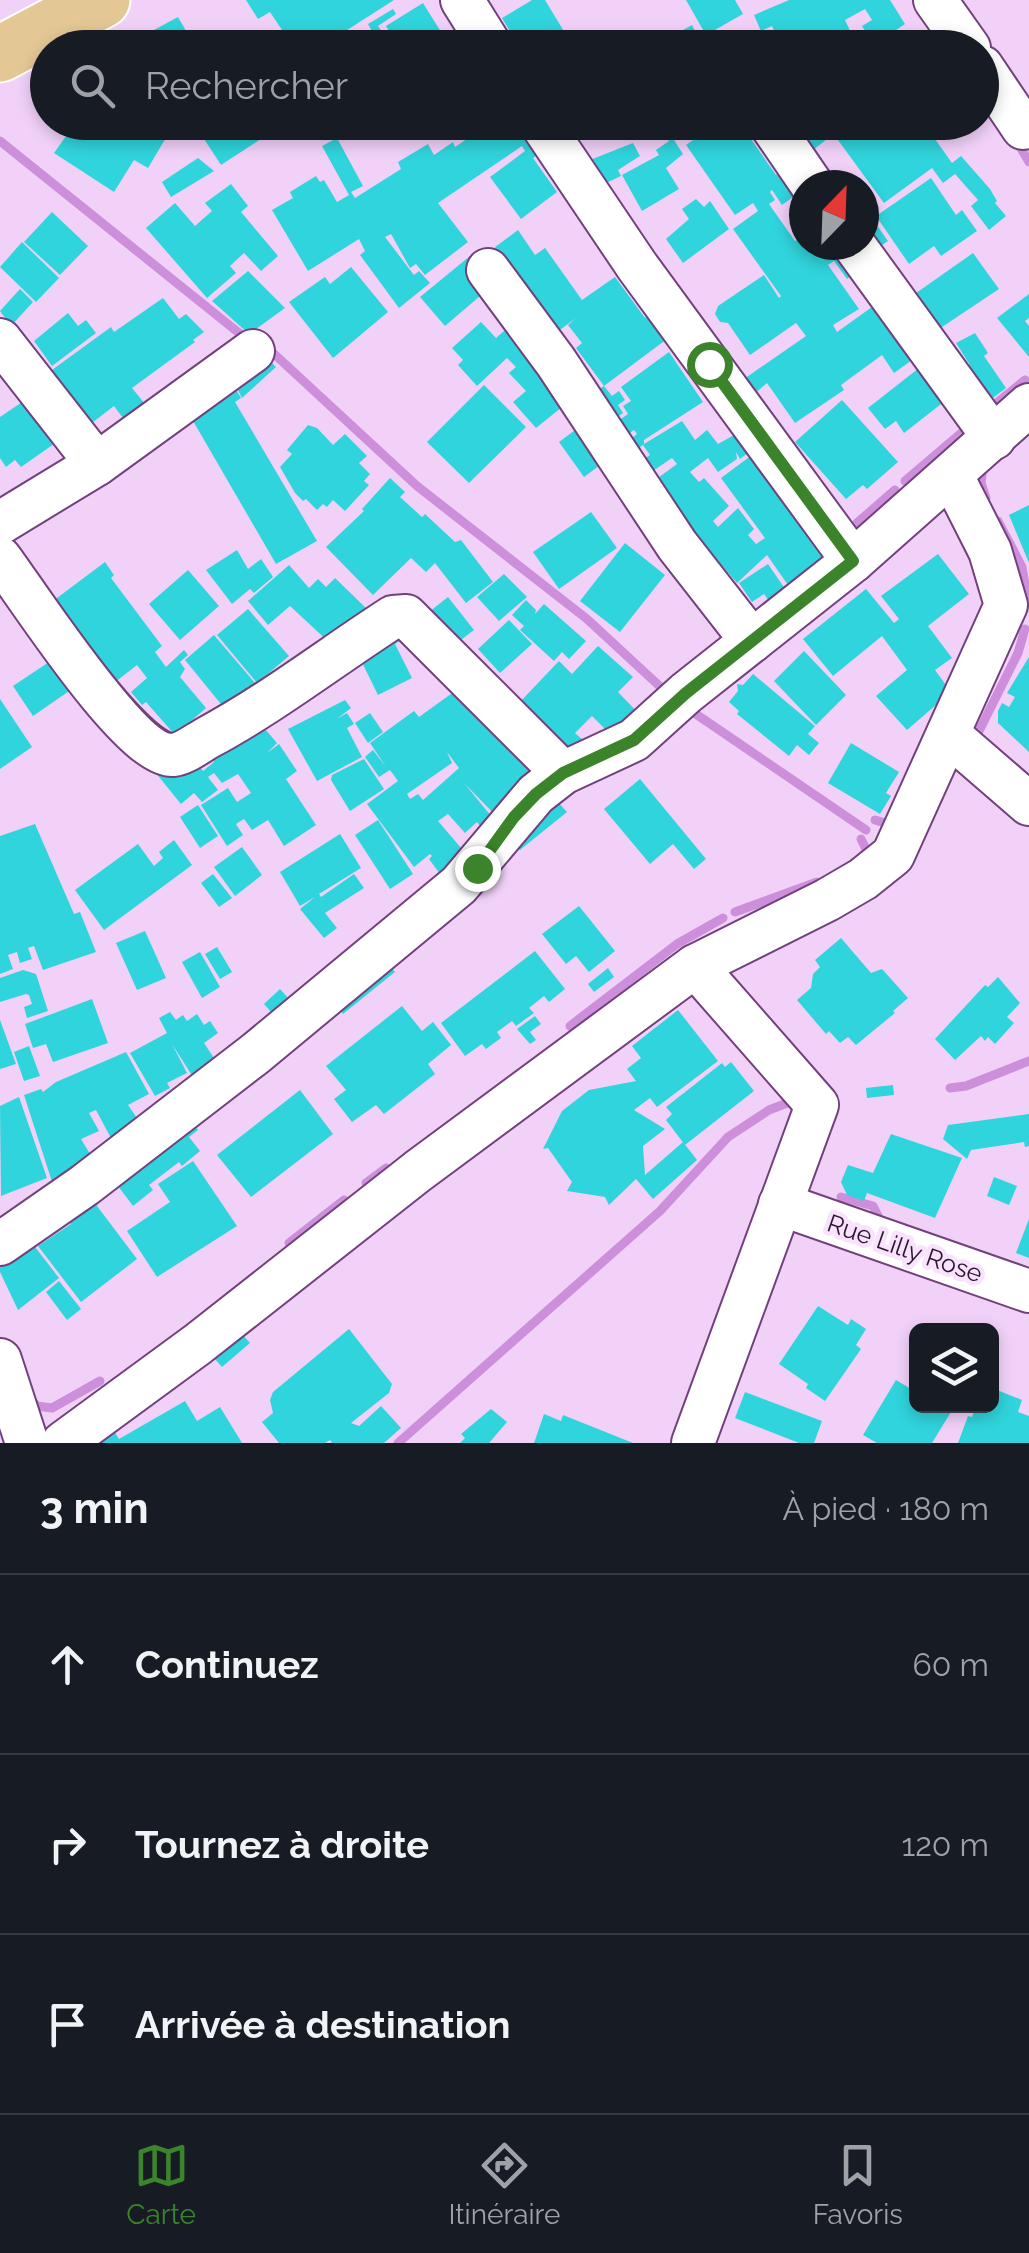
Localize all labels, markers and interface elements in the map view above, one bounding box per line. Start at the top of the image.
search box [30,30,999,140]
icon: search [65,58,120,113]
text: Rechercher [145,63,348,108]
north arrow [789,170,879,260]
route start [687,342,733,388]
route end [455,846,501,892]
street label: Rue Lilly Rose [824,1207,986,1289]
map controls [909,1323,999,1413]
button: layers [909,1323,999,1413]
text: 3 min [40,1484,149,1533]
text: À pied · 180 m [783,1490,989,1527]
icon: ahead [40,1637,95,1692]
text: Continuez [135,1642,319,1687]
text: 60 m [913,1646,989,1683]
icon: right [40,1817,95,1872]
text: Tournez à droite [135,1822,429,1867]
text: 120 m [901,1826,989,1863]
icon: arrive [40,1997,95,2052]
text: Arrivée à destination [135,2002,511,2047]
tab: Carte [126,2138,196,2231]
tab: Itinéraire [448,2138,560,2231]
tab: Favoris [813,2138,903,2231]

